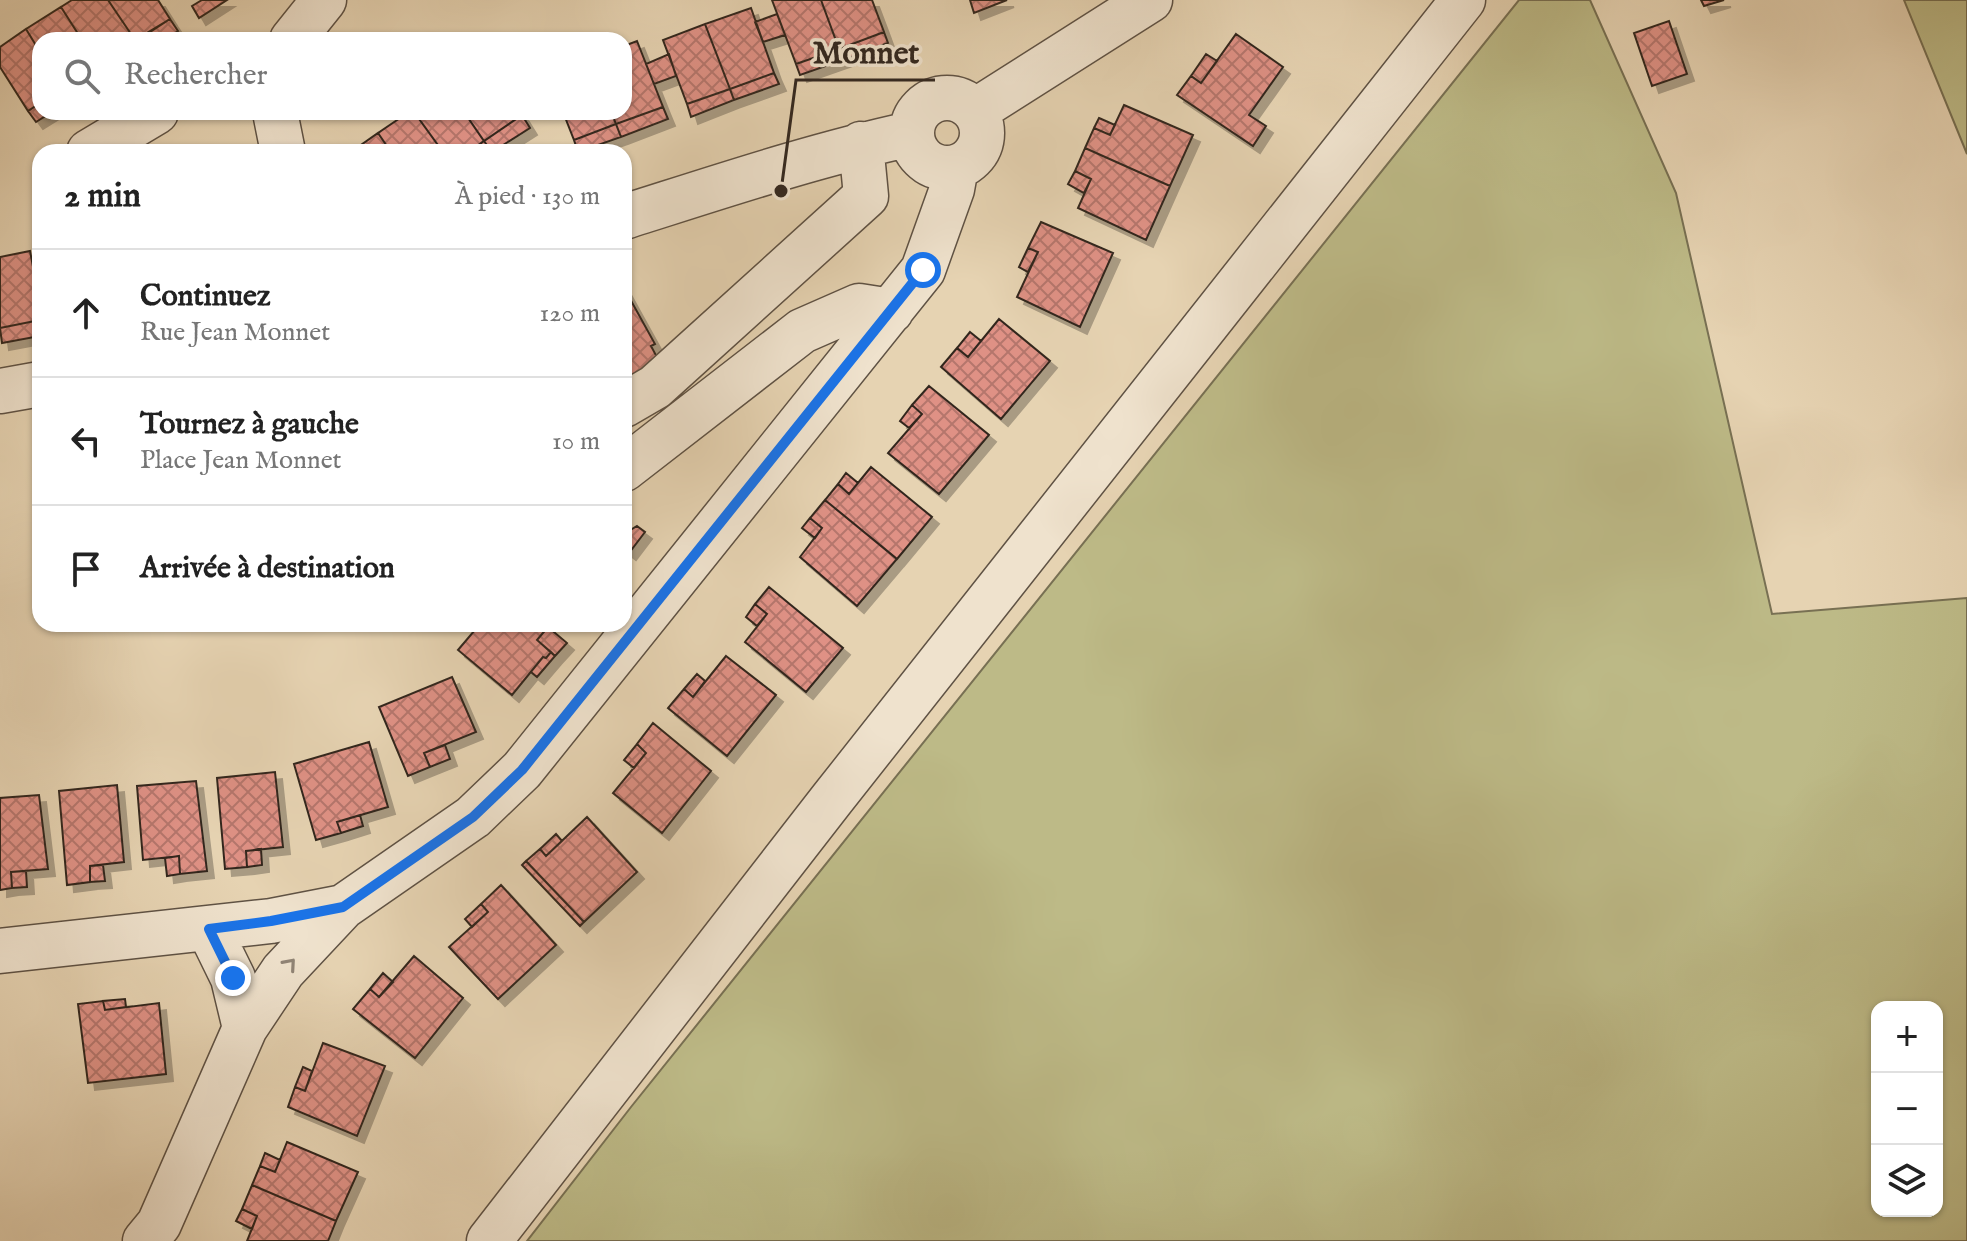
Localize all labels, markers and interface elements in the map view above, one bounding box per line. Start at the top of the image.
callout: Monnet [796,24,935,80]
search box [32,32,632,120]
text: Monnet [813,34,919,75]
icon: search [60,54,104,98]
text: Rechercher [124,57,268,95]
text: 2 min [64,175,141,218]
text: À pied · 130 m [455,180,600,213]
route start [905,252,941,288]
text: Continuez [140,278,271,316]
icon: ahead [64,291,108,335]
text: 120 m [540,297,600,330]
text: Rue Jean Monnet [140,316,330,349]
text: Tournez à gauche [140,406,359,444]
icon: left [64,419,108,463]
text: 10 m [552,425,600,458]
text: Place Jean Monnet [140,444,342,477]
icon: arrive [64,547,108,591]
text: Arrivée à destination [140,550,395,588]
one-way arrow [280,959,295,974]
route end [215,960,251,996]
map controls [1871,1001,1943,1217]
button: + [1871,1001,1943,1073]
button: − [1871,1073,1943,1145]
button: layers [1871,1145,1943,1217]

